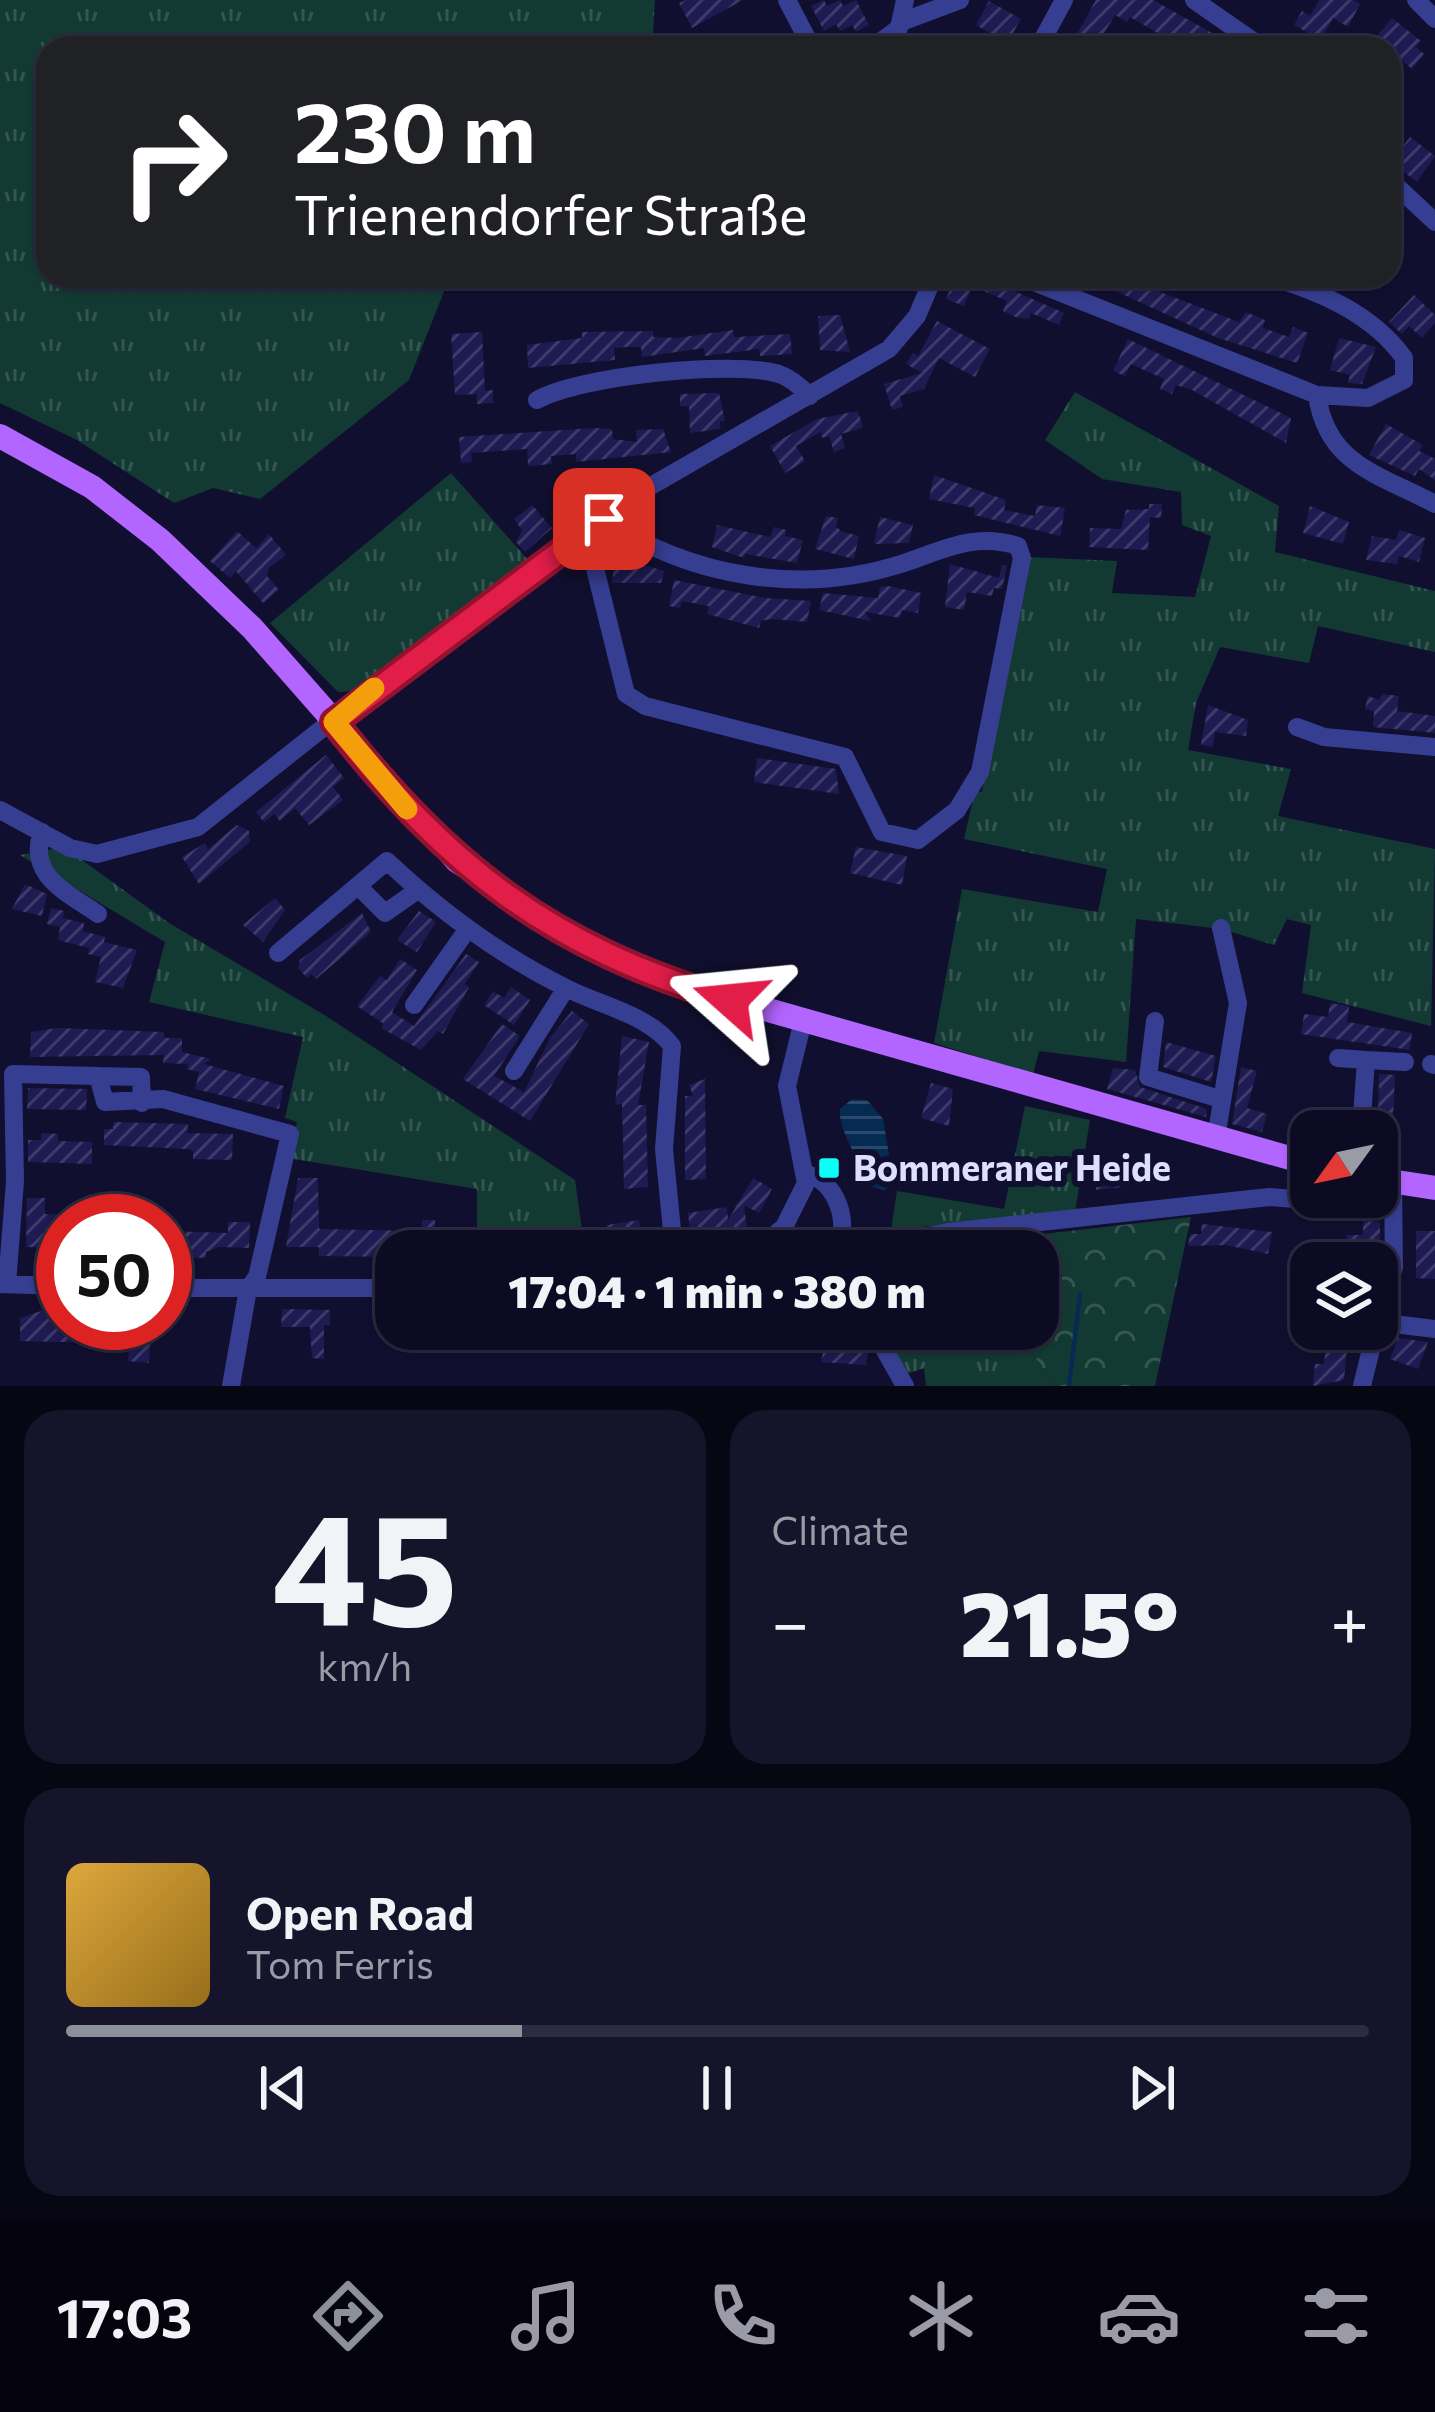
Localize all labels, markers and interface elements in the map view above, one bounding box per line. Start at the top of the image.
text: 230 m [294,78,536,180]
icon: right [96,84,252,240]
text: Trienendorfer Straße [294,180,808,246]
pin [553,468,655,570]
icon: arrive [571,486,637,552]
position arrow [667,937,793,1063]
north arrow [1290,1110,1398,1218]
map controls [1290,1110,1398,1350]
place label: Bommeraner Heide [853,1144,1171,1188]
marker: Bommeraner Heide [816,1155,842,1181]
speed limit sign: 50 [36,1194,192,1350]
button: layers [1290,1242,1398,1350]
text: 17:04 · 1 min · 380 m [508,1262,926,1317]
text: 45 [271,1467,458,1658]
text: Climate [772,1505,909,1553]
text: 21.5° [960,1565,1179,1676]
text: − [772,1580,809,1661]
text: + [1330,1580,1369,1661]
text: km/h [317,1641,412,1689]
text: Open Road [246,1884,474,1939]
text: Tom Ferris [246,1939,434,1987]
icon: previous [250,2055,316,2121]
icon: pause [684,2055,750,2121]
icon: next [1119,2055,1185,2121]
icon: directions [306,2274,390,2358]
icon: music [504,2274,588,2358]
icon: phone [701,2274,785,2358]
icon: climate [899,2274,983,2358]
icon: car [1097,2274,1181,2358]
icon: filters [1294,2274,1378,2358]
text: 17:03 [57,2283,192,2349]

